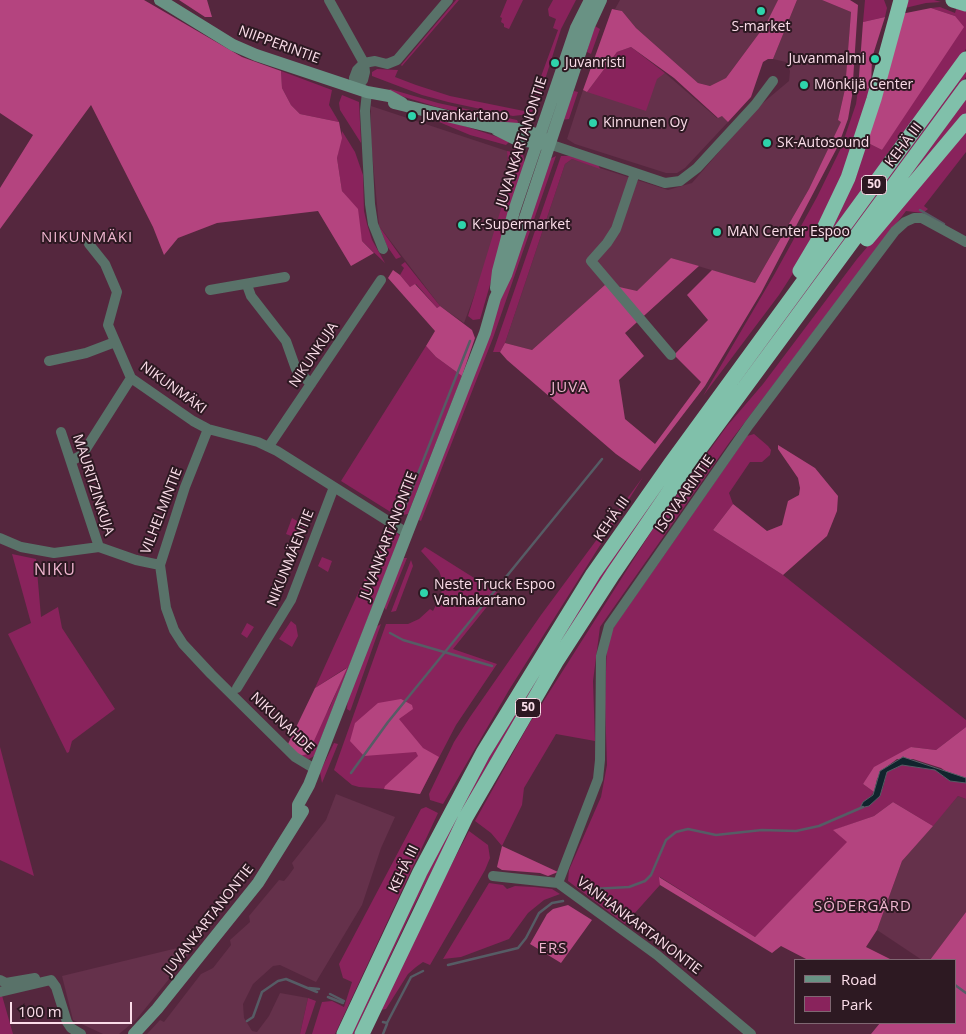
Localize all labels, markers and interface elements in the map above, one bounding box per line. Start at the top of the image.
marker: S-market [755,5,767,17]
place label: S-market [732,19,790,35]
street label: NIIPPERINTIE [236,22,322,68]
place label: Juvanmalmi [789,51,865,67]
marker: Juvanmalmi [869,53,881,65]
place label: Juvanristi [565,55,625,71]
marker: Juvanristi [549,57,561,69]
street label: JUVANKARTANONTIE [493,75,551,209]
place label: Mönkijä Center [814,77,913,93]
marker: Mönkijä Center [798,79,810,91]
place label: Juvankartano [422,108,508,124]
marker: Juvankartano [406,110,418,122]
place label: Kinnunen Oy [603,115,687,131]
marker: Kinnunen Oy [587,117,599,129]
street label: KEHÄ III [882,120,926,170]
place label: SK-Autosound [777,135,869,151]
marker: SK-Autosound [761,137,773,149]
road number: 50 [862,176,886,194]
place label: K-Supermarket [472,217,570,233]
marker: K-Supermarket [456,219,468,231]
place label: MAN Center Espoo [727,224,850,240]
marker: MAN Center Espoo [711,226,723,238]
district label: NIKUNMÄKI [40,229,134,247]
street label: NIKUNKUJA [286,319,342,391]
street label: NIKUNMÄKI [137,358,209,418]
district label: JUVA [551,379,589,397]
street label: MAURITZINKUJA [69,432,117,538]
street label: ISOVAARINTIE [652,452,718,536]
street label: VILHELMINTIE [138,465,186,557]
street label: JUVANKARTANONTIE [357,470,421,602]
street label: KEHÄ III [591,493,633,545]
street label: NIKUNMÄENTIE [264,507,318,609]
district label: NIKU [34,560,76,580]
place label: Neste Truck Espoo Vanhakartano [434,577,555,610]
marker: Neste Truck Espoo Vanhakartano [418,587,430,599]
street label: NIKUNAHDE [247,689,317,757]
road number: 50 [516,698,540,718]
street label: KEHÄ III [385,842,423,896]
street label: JUVANKARTANONTIE [161,861,257,979]
street label: VANHANKARTANONTIE [573,874,705,978]
district label: SÖDERGÅRD [813,898,913,916]
district label: ERS [538,940,568,958]
legend [794,959,956,1024]
text: Road [841,969,877,989]
scale bar [12,992,135,1024]
text: Park [841,994,872,1014]
text: 100 m [18,1001,62,1021]

